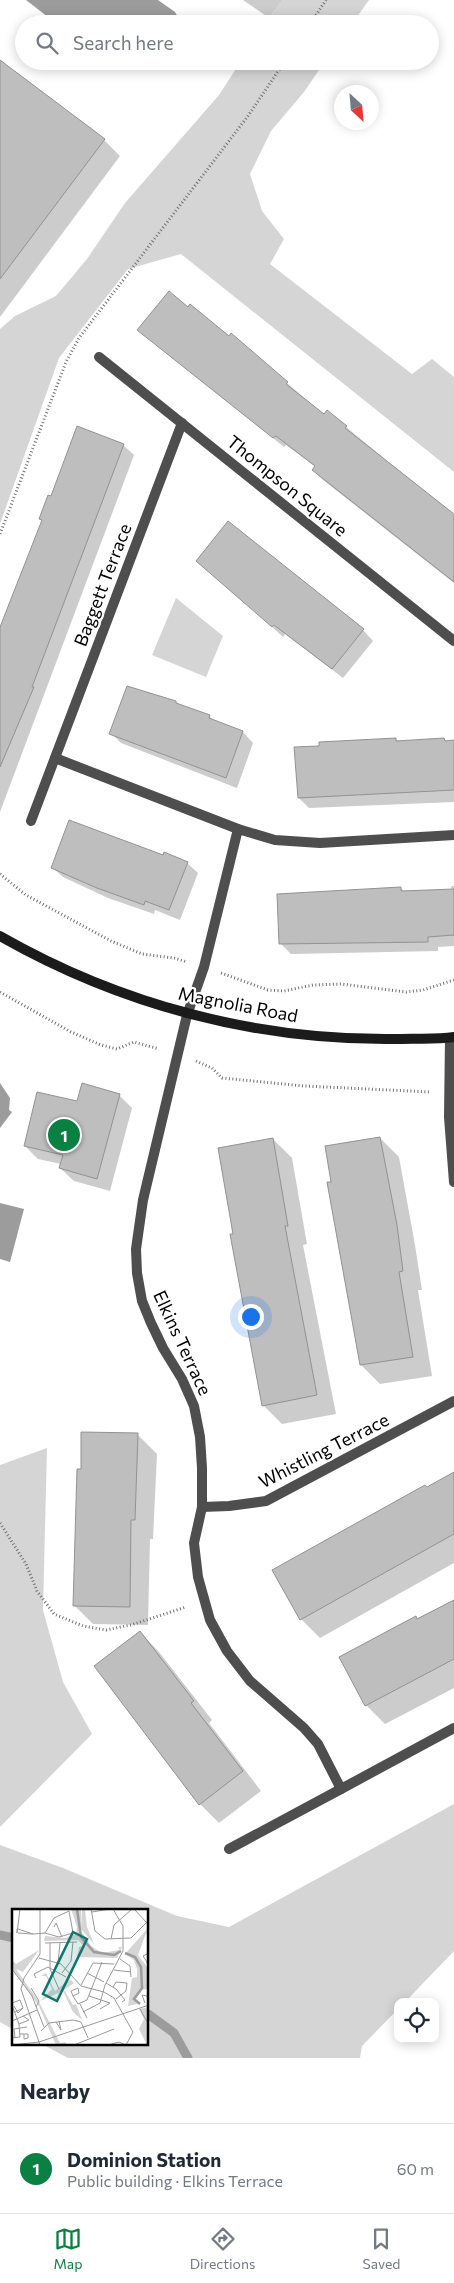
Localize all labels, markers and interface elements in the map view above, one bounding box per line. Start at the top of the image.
search box [15,15,439,70]
icon: search [33,29,61,57]
text: Search here [73,31,173,54]
north arrow [334,85,379,130]
street label: Thompson Square [223,430,352,540]
street label: Baggett Terrace [69,520,136,649]
street label: Magnolia Road [177,982,300,1026]
pin: 1 [48,1116,80,1154]
street label: Elkins Terrace [149,1287,217,1399]
your location [238,1304,264,1330]
street label: Whistling Terrace [255,1408,392,1492]
inset map [12,1909,149,2046]
map controls [394,1998,439,2043]
button: locate [394,1998,439,2043]
text: Nearby [20,2078,90,2103]
text: Dominion Station [67,2148,221,2171]
text: 1 [32,2159,40,2178]
text: 60 m [397,2159,434,2178]
text: Public building · Elkins Terrace [67,2171,283,2190]
tab: Map [54,2225,82,2272]
tab: Directions [190,2225,255,2272]
tab: Saved [363,2225,400,2272]

